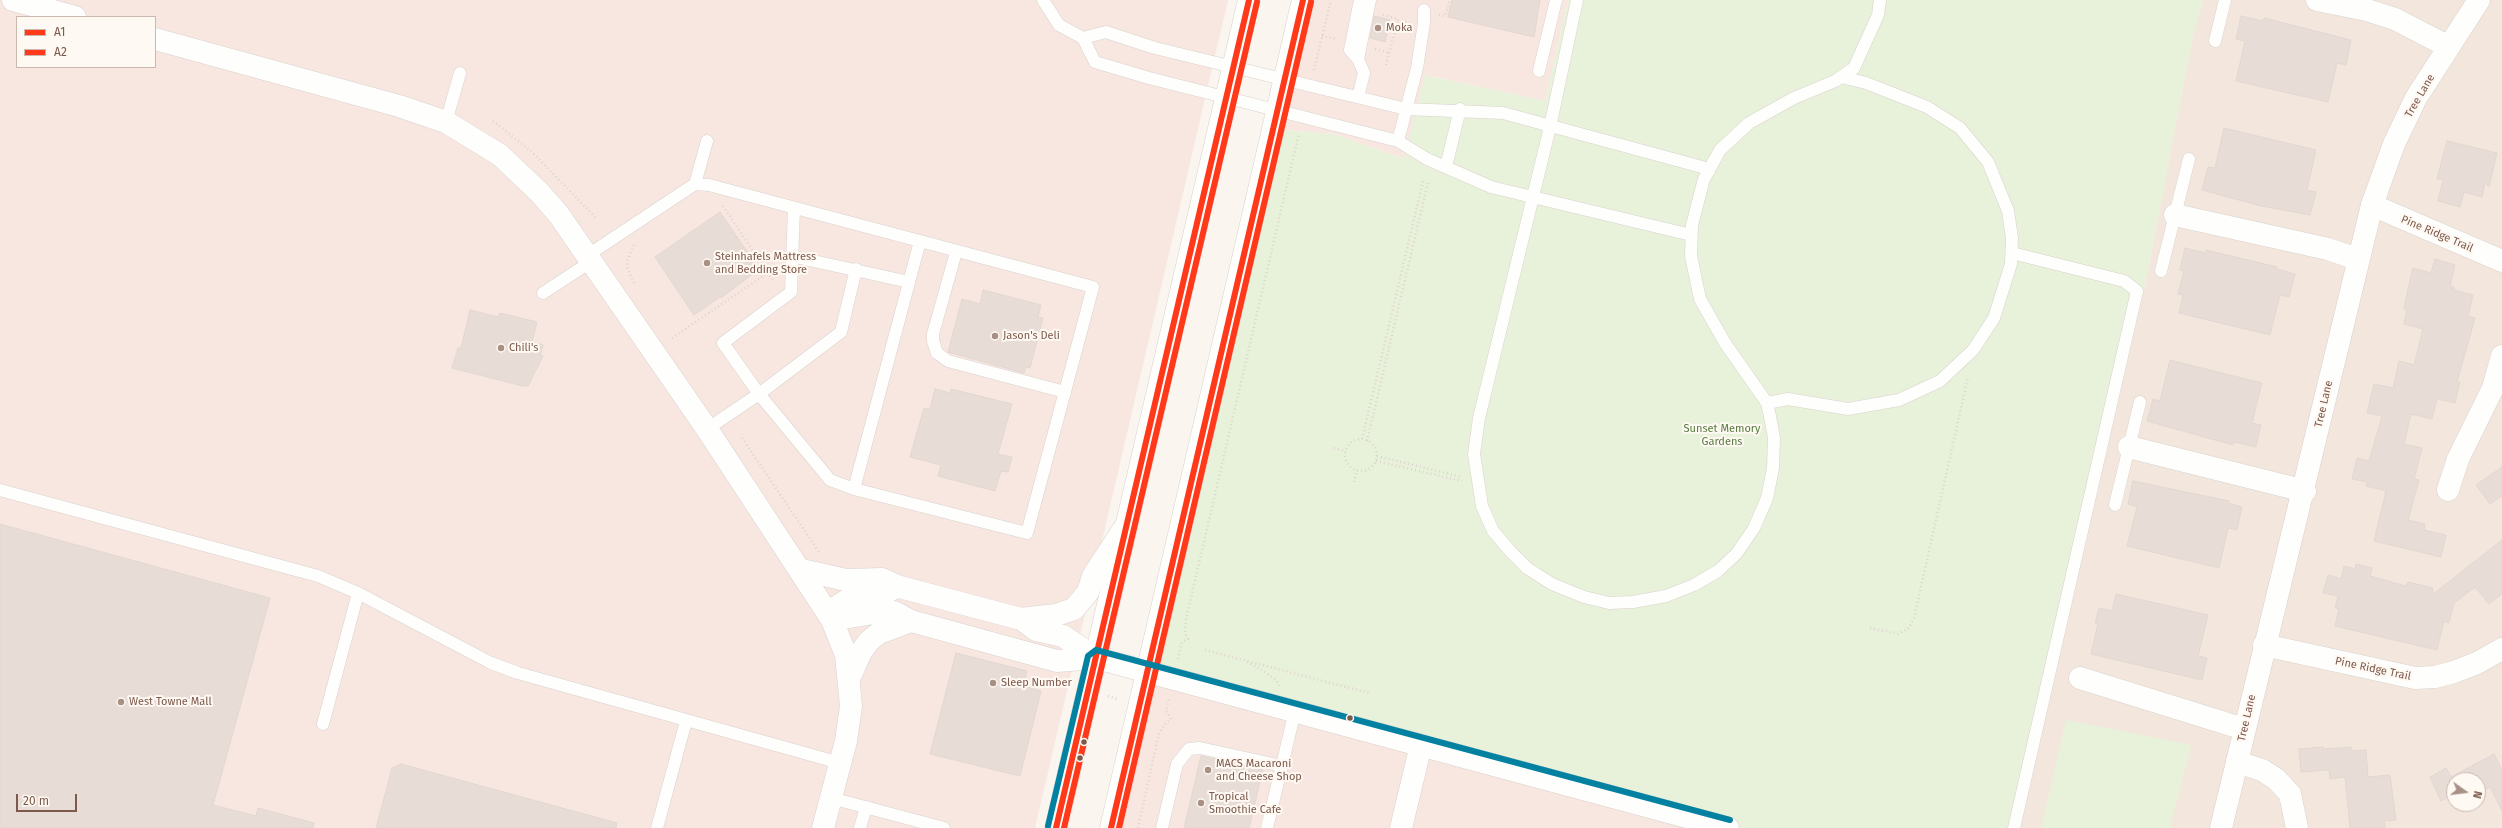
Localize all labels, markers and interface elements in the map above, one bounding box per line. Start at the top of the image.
legend [16,16,156,68]
place label: Moka [1386,21,1412,35]
marker: Moka [1373,23,1383,33]
text: A1 [54,25,65,39]
text: A2 [54,45,67,59]
street label: Tree Lane [2402,72,2438,120]
street label: Pine Ridge Trail [2399,213,2475,255]
place label: Steinhafels Mattress and Bedding Store [715,250,816,276]
marker: Steinhafels Mattress and Bedding Store [702,258,712,268]
place label: Jason's Deli [1003,329,1060,343]
marker: Jason's Deli [990,331,1000,341]
place label: Chili's [509,341,538,355]
marker: Chili's [496,343,506,353]
street label: Tree Lane [2312,379,2336,429]
park label: Sunset Memory Gardens [1684,422,1760,448]
street label: Pine Ridge Trail [2334,655,2412,683]
place label: Sleep Number [1001,676,1072,690]
marker: Sleep Number [988,678,998,688]
street label: Tree Lane [2235,693,2259,743]
place label: West Towne Mall [129,695,212,709]
marker: West Towne Mall [116,697,126,707]
unlabelled marker [1345,713,1355,723]
unlabelled marker [1079,737,1089,747]
unlabelled marker [1075,753,1085,763]
place label: MACS Macaroni and Cheese Shop [1216,757,1302,783]
marker: MACS Macaroni and Cheese Shop [1203,765,1213,775]
north arrow [2446,772,2486,812]
scale bar [18,786,79,812]
place label: Tropical Smoothie Cafe [1209,790,1281,816]
text: N [2470,790,2484,800]
text: 20 m [23,794,49,808]
marker: Tropical Smoothie Cafe [1196,798,1206,808]

